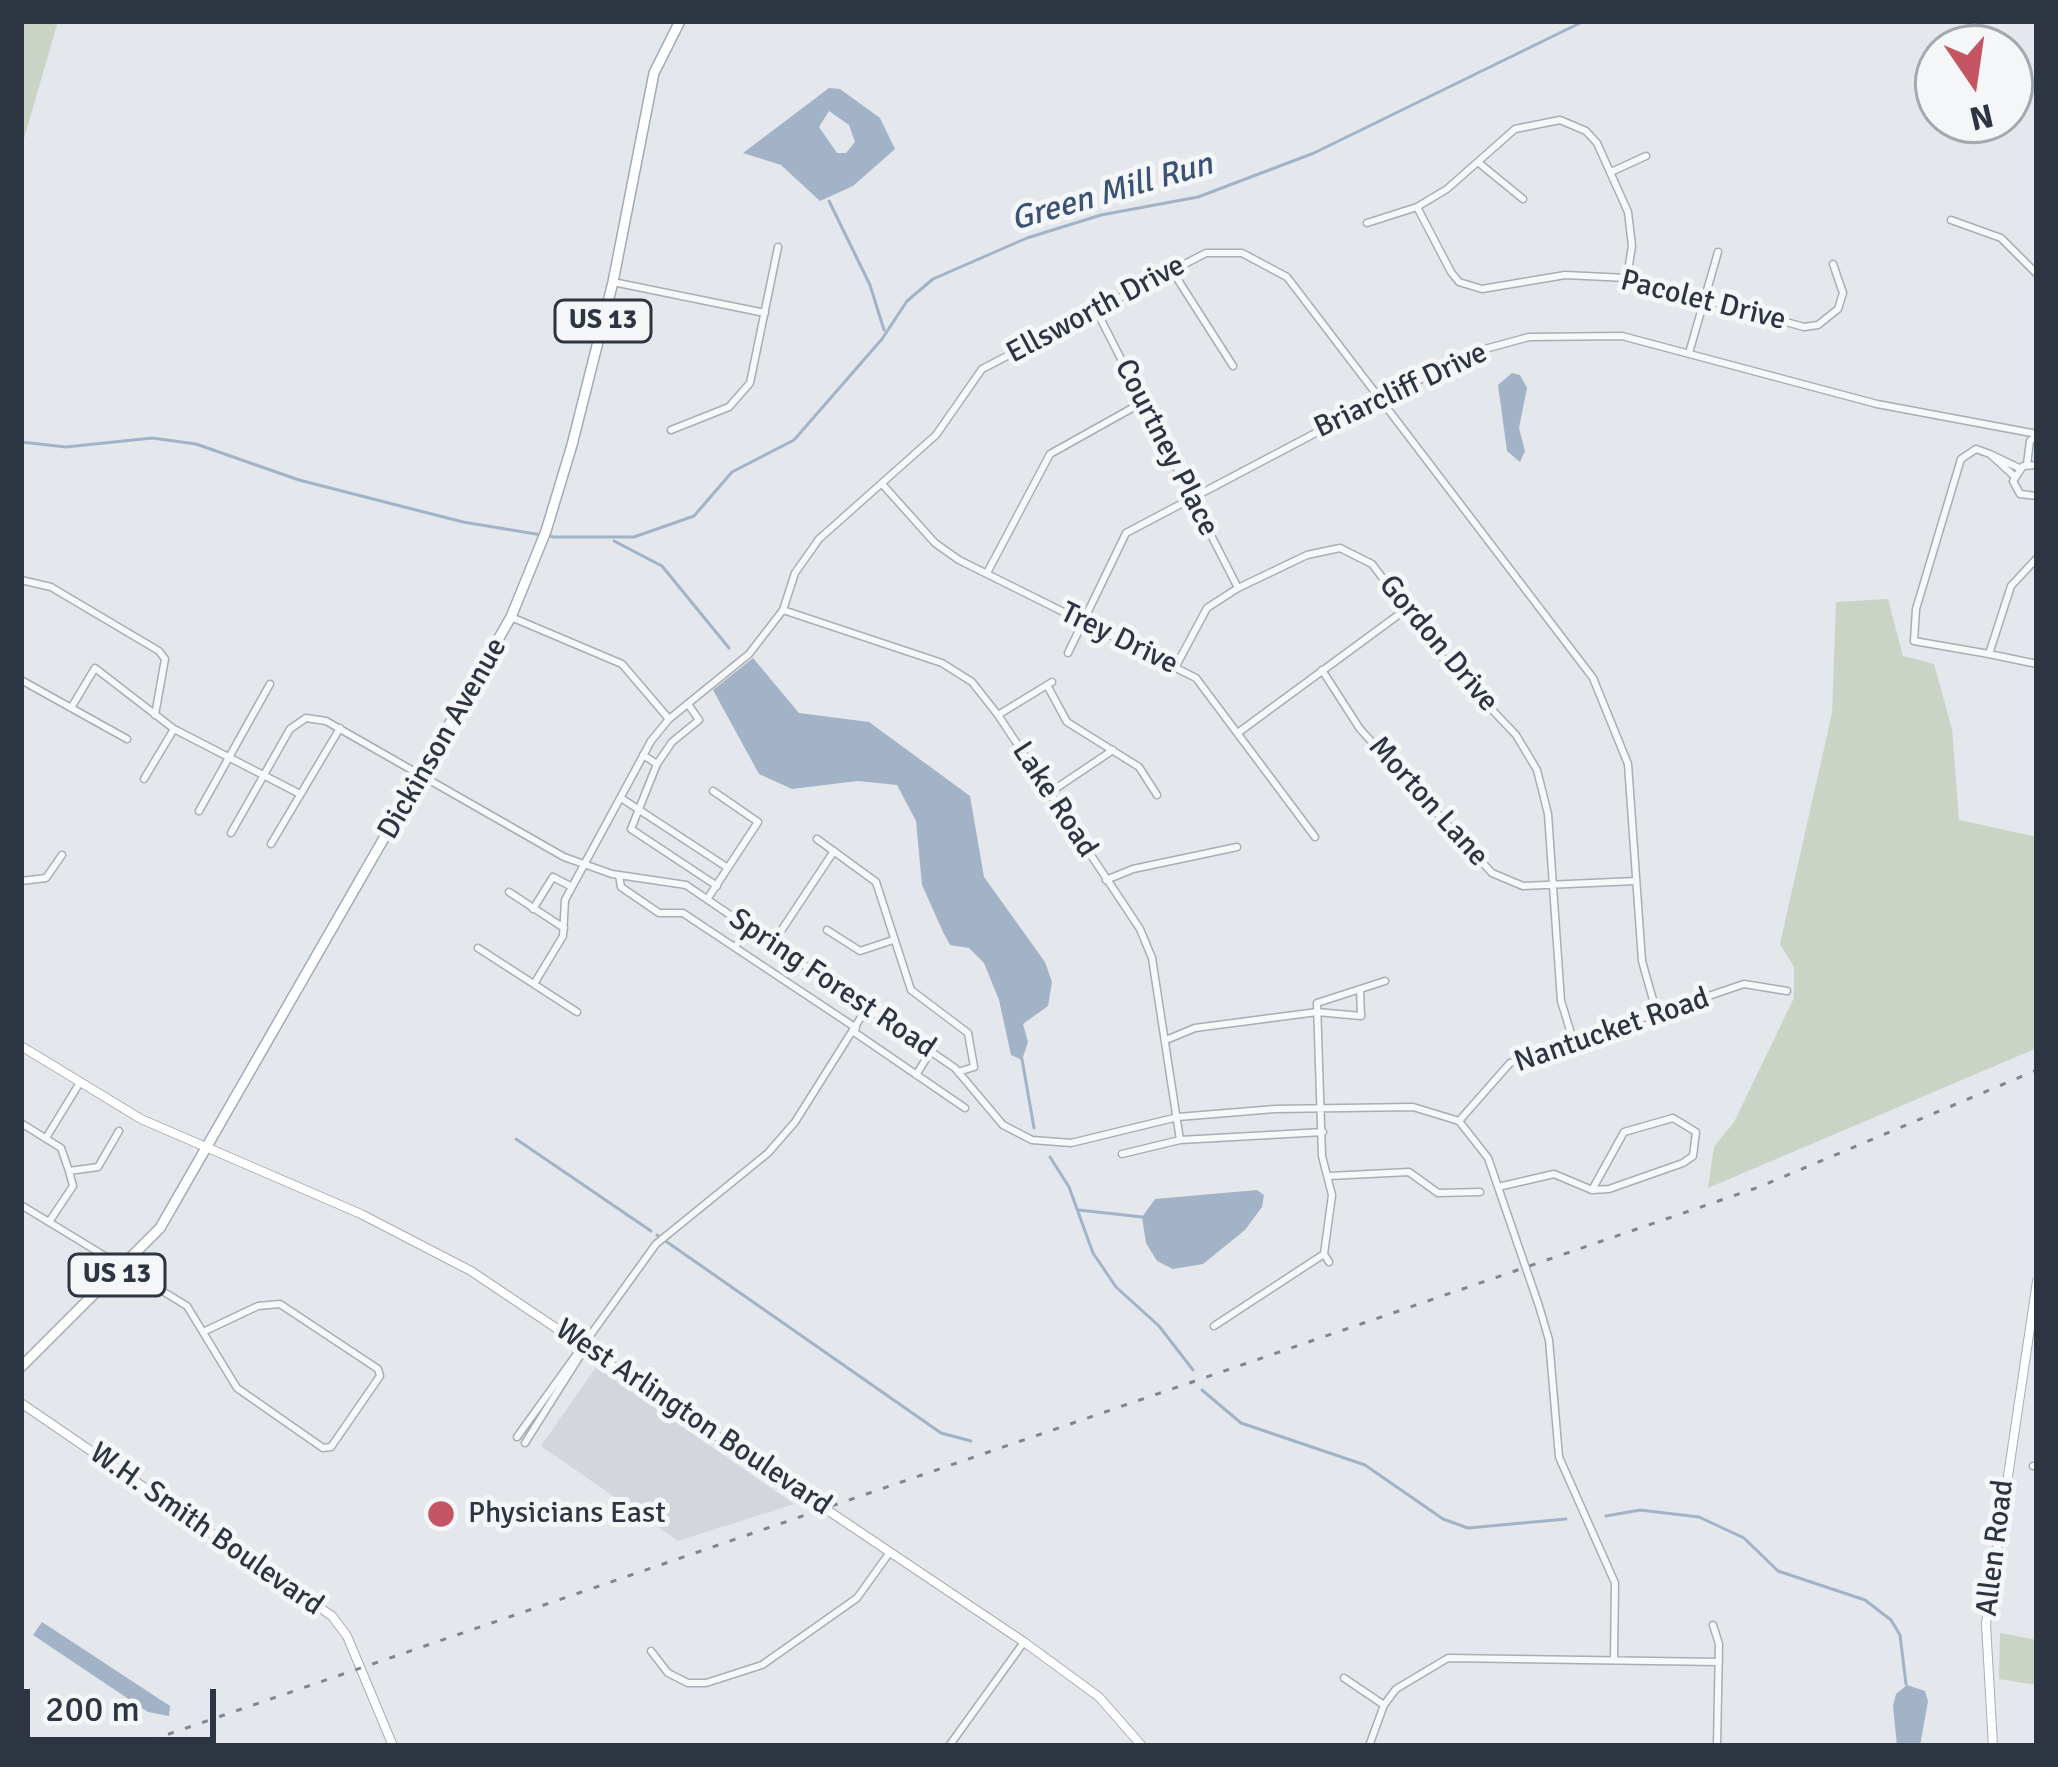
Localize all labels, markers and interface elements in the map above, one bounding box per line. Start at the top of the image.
north arrow [1914,24,2034,144]
text: N [1966,94,1997,139]
water label: Green Mill Run [1007,145,1217,241]
street label: Ellsworth Drive [1001,248,1191,372]
street label: Pacolet Drive [1617,263,1789,339]
road number: US 13 [555,300,651,342]
street label: Briarcliff Drive [1309,335,1493,447]
street label: Courtney Place [1106,354,1226,542]
street label: Gordon Drive [1370,568,1506,720]
street label: Trey Drive [1054,595,1184,683]
street label: Dickinson Avenue [371,632,515,846]
street label: Morton Lane [1360,730,1496,874]
street label: Lake Road [1003,735,1105,865]
street label: Spring Forest Road [722,902,942,1066]
street label: Nantucket Road [1510,981,1714,1081]
road number: US 13 [69,1254,165,1296]
street label: West Arlington Boulevard [548,1312,838,1524]
street label: W.H. Smith Boulevard [82,1436,330,1624]
street label: Allen Road [1970,1478,2022,1618]
place label: Physicians East [468,1496,666,1532]
marker: Physicians East [425,1498,457,1530]
scale bar [30,1665,222,1739]
text: 200 m [45,1687,140,1732]

